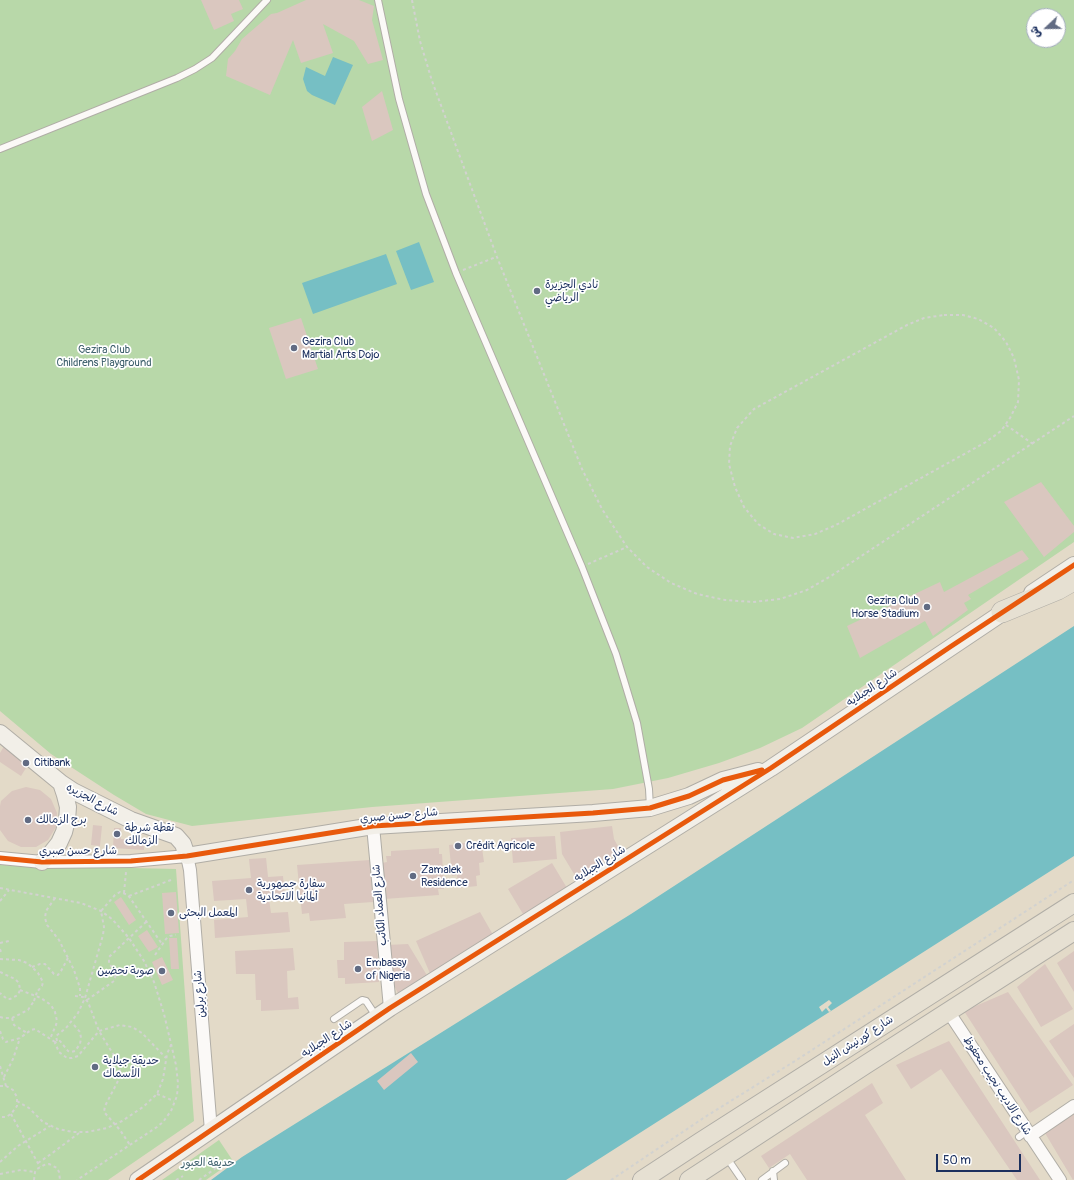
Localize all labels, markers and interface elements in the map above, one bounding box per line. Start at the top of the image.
north arrow [1026,8,1066,48]
text: ش [1027,24,1044,40]
place label: نادي الجزيرة الرياضي [545,278,598,304]
marker: نادي الجزيرة الرياضي [532,286,542,296]
place label: Gezira Club Martial Arts Dojo [302,335,380,361]
park label: Gezira Club Childrens Playground [56,343,152,369]
marker: Gezira Club Martial Arts Dojo [289,343,299,353]
place label: Gezira Club Horse Stadium [851,594,919,620]
marker: Gezira Club Horse Stadium [922,602,932,612]
street label: شارع الجبلايه [844,666,900,710]
place label: Citibank [34,756,70,770]
marker: Citibank [21,758,31,768]
street label: شارع الجزيره [64,781,120,819]
street label: شارع حسن صبري [360,806,438,826]
place label: برج الزمالك [36,813,87,827]
marker: برج الزمالك [23,815,33,825]
place label: نقطة شرطة الزمالك [125,821,174,847]
marker: نقطة شرطة الزمالك [112,829,122,839]
place label: Crédit Agricole [466,839,535,853]
marker: Crédit Agricole [453,841,463,851]
street label: شارع الجبلايه [572,843,628,885]
street label: شارع حسن صبري [39,844,117,858]
place label: Zamalek Residence [421,863,468,889]
street label: شارع العماد الكاتب [370,864,390,946]
marker: Zamalek Residence [408,871,418,881]
place label: سفارة جمهورية ألمانيا الاتحادية [257,877,325,903]
marker: سفارة جمهورية ألمانيا الاتحادية [244,885,254,895]
place label: المعمل البحثى [179,906,238,920]
marker: المعمل البحثى [166,908,176,918]
place label: Embassy of Nigeria [366,956,410,982]
place label: صوبة تحضين [97,964,154,978]
marker: Embassy of Nigeria [353,964,363,974]
marker: صوبة تحضين [157,966,167,976]
street label: شارع برلين [191,970,209,1018]
street label: شارع كورنيش النيل [820,1013,896,1069]
street label: شارع الجبلايه [299,1017,355,1061]
street label: شارع الاديب نجيب محفوظ [960,1034,1034,1138]
place label: حديقة جيلاية الأسماك [103,1054,159,1080]
marker: حديقة جيلاية الأسماك [90,1062,100,1072]
scale bar [938,1146,1023,1172]
text: 50 m [943,1153,971,1168]
park label: حديقة العبور [181,1156,235,1170]

